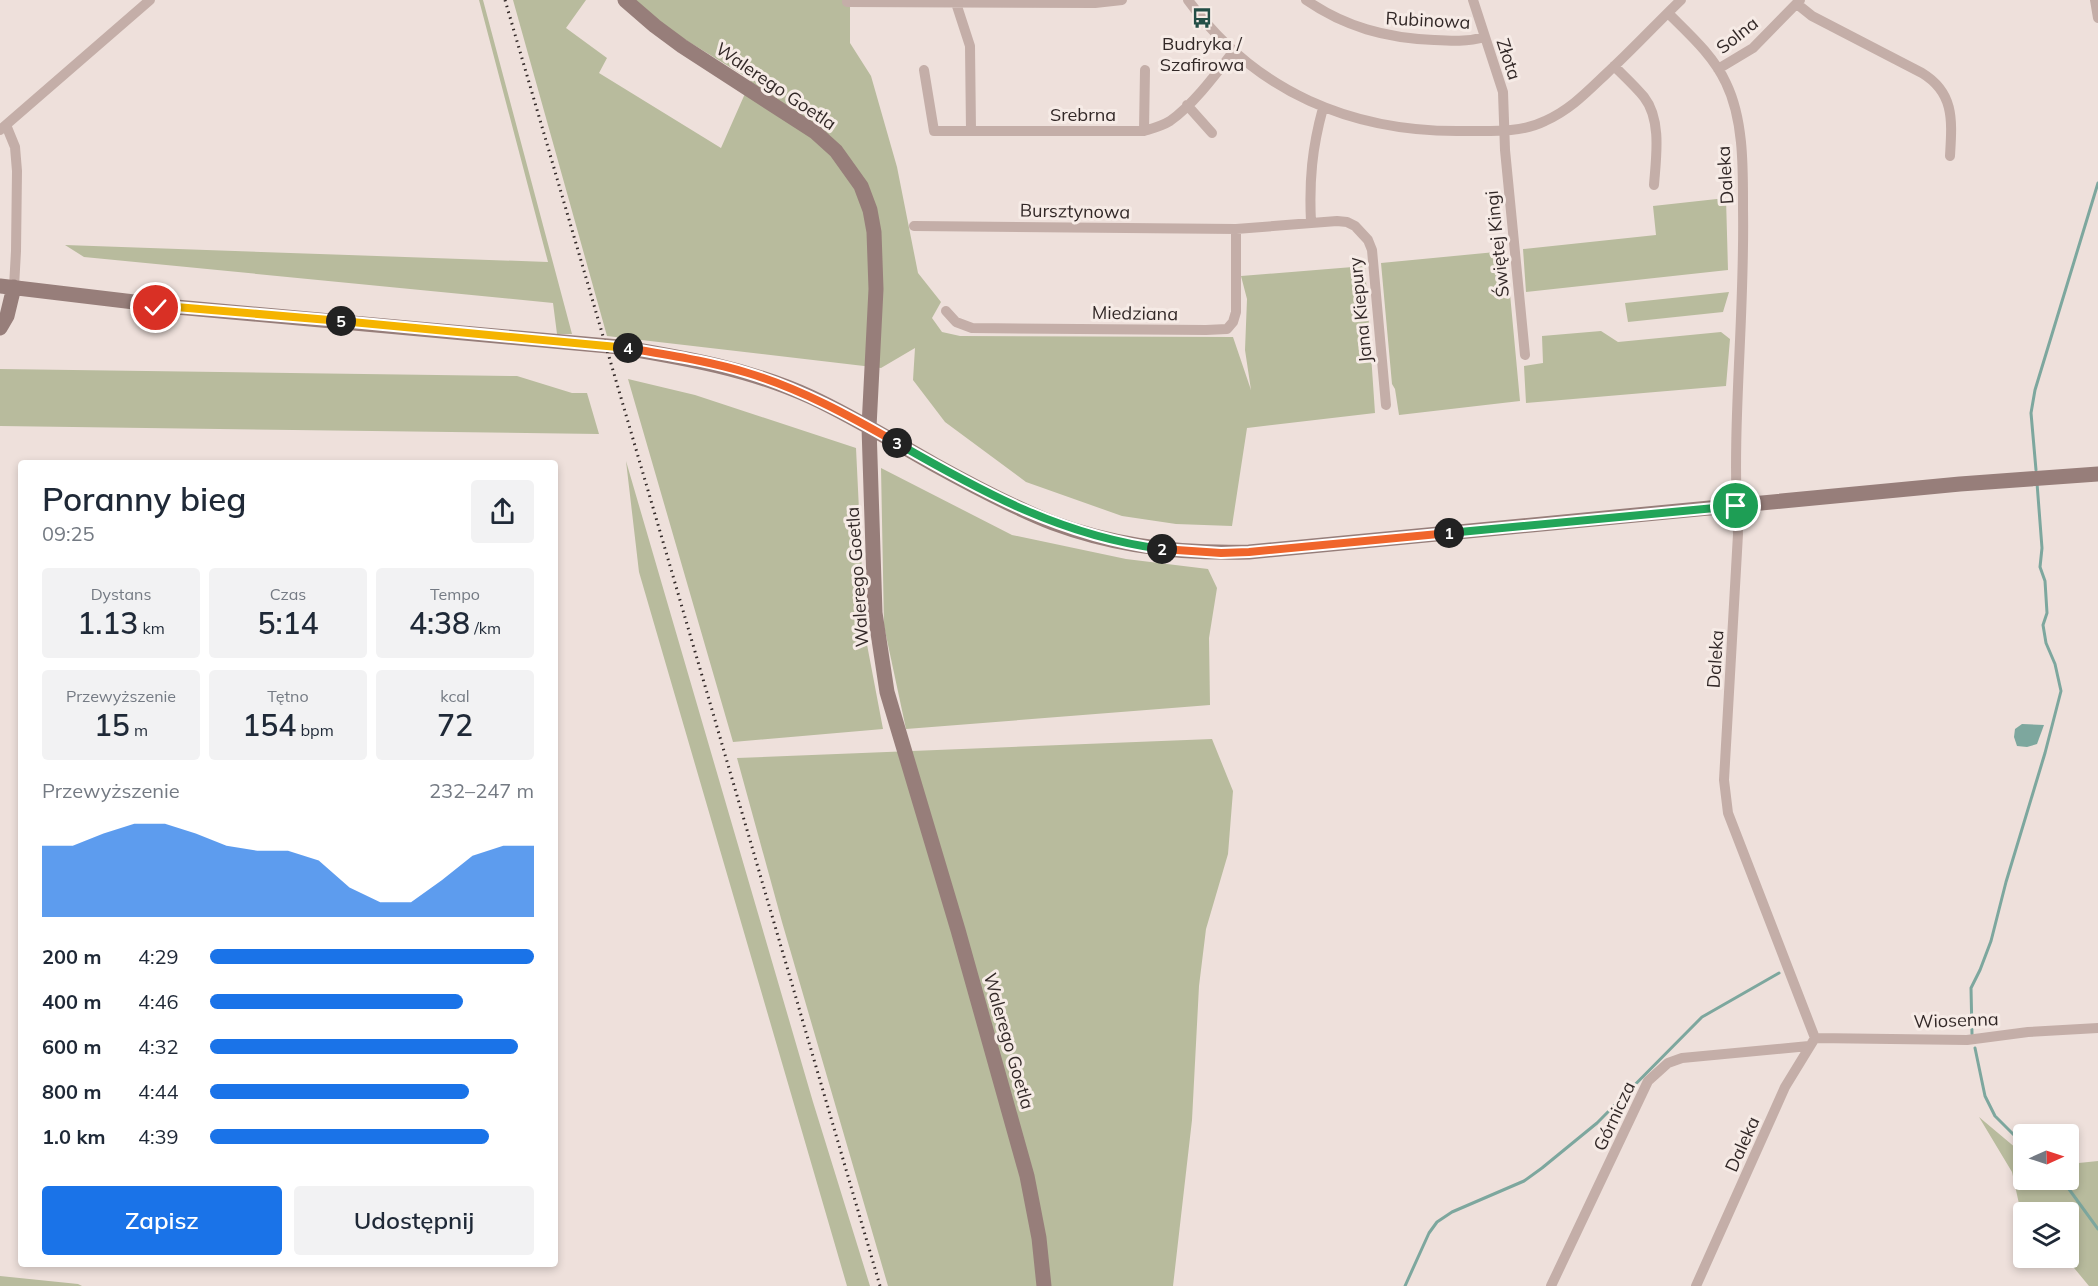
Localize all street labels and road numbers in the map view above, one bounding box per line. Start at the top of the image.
street label: Rubinowa [1385,6,1471,34]
street label: Solna [1711,11,1763,59]
street label: Złota [1492,35,1526,83]
street label: Walerego Goetla [711,37,841,135]
street label: Srebrna [1050,103,1116,126]
street label: Daleka [1711,145,1739,205]
street label: Świętej Kingi [1480,189,1514,299]
street label: Bursztynowa [1020,199,1130,223]
street label: Jana Kiepury [1343,256,1377,364]
street label: Miedziana [1092,301,1178,325]
street label: Walerego Goetla [841,506,873,648]
street label: Daleka [1701,629,1729,689]
street label: Walerego Goetla [979,970,1039,1112]
street label: Wiosenna [1913,1007,1999,1033]
street label: Górnicza [1588,1078,1640,1154]
street label: Daleka [1720,1113,1764,1175]

